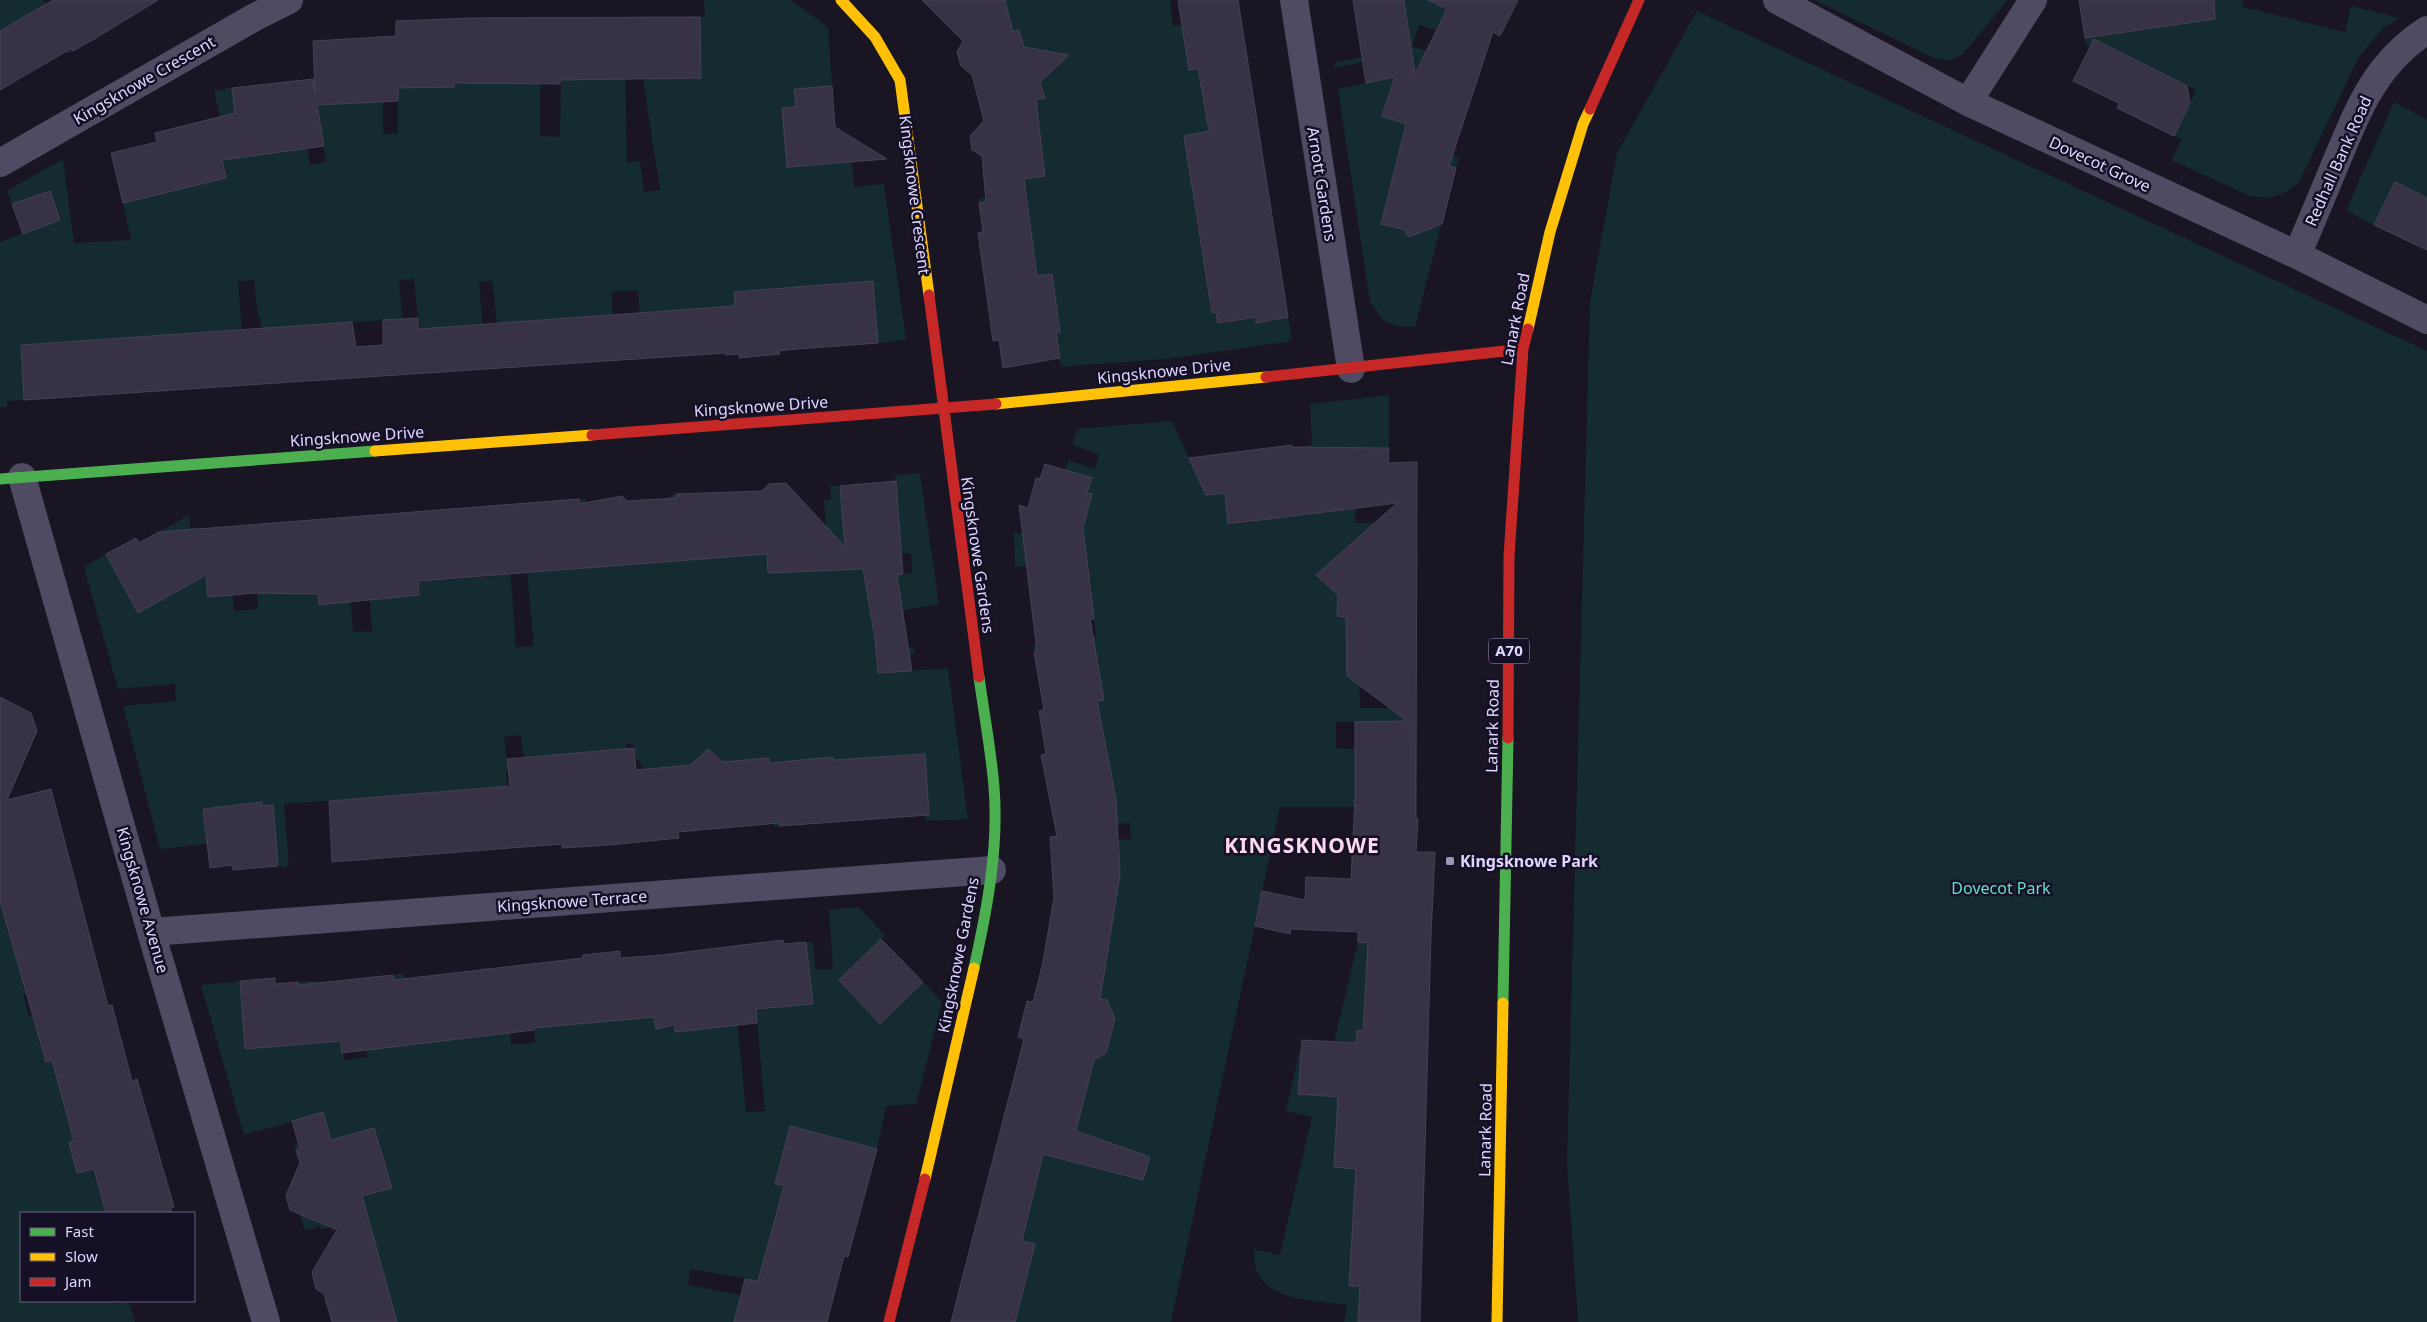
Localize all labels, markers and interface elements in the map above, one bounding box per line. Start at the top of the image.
street label: Kingsknowe Crescent [69,30,219,130]
street label: Redhall Bank Road [2299,92,2377,230]
street label: Kingsknowe Crescent [894,114,936,276]
street label: Arnott Gardens [1302,125,1342,243]
street label: Dovecot Grove [2046,131,2154,197]
street label: Lanark Road [1495,271,1535,367]
street label: Kingsknowe Drive [1096,353,1232,389]
street label: Kingsknowe Drive [693,390,829,422]
street label: Kingsknowe Drive [289,420,425,452]
street label: Kingsknowe Gardens [956,475,1000,635]
road number: A70 [1489,638,1529,664]
street label: Lanark Road [1480,679,1504,773]
street label: Kingsknowe Avenue [112,824,174,976]
district label: KINGSKNOWE [1224,831,1380,859]
place label: Kingsknowe Park [1460,850,1598,872]
marker: Kingsknowe Park [1444,855,1456,867]
street label: Kingsknowe Gardens [932,875,984,1035]
park label: Dovecot Park [1951,877,2051,899]
street label: Kingsknowe Terrace [496,885,648,917]
street label: Lanark Road [1473,1083,1497,1177]
legend [20,1212,195,1302]
text: Fast [65,1221,94,1241]
text: Slow [65,1246,98,1266]
text: Jam [63,1271,92,1291]

